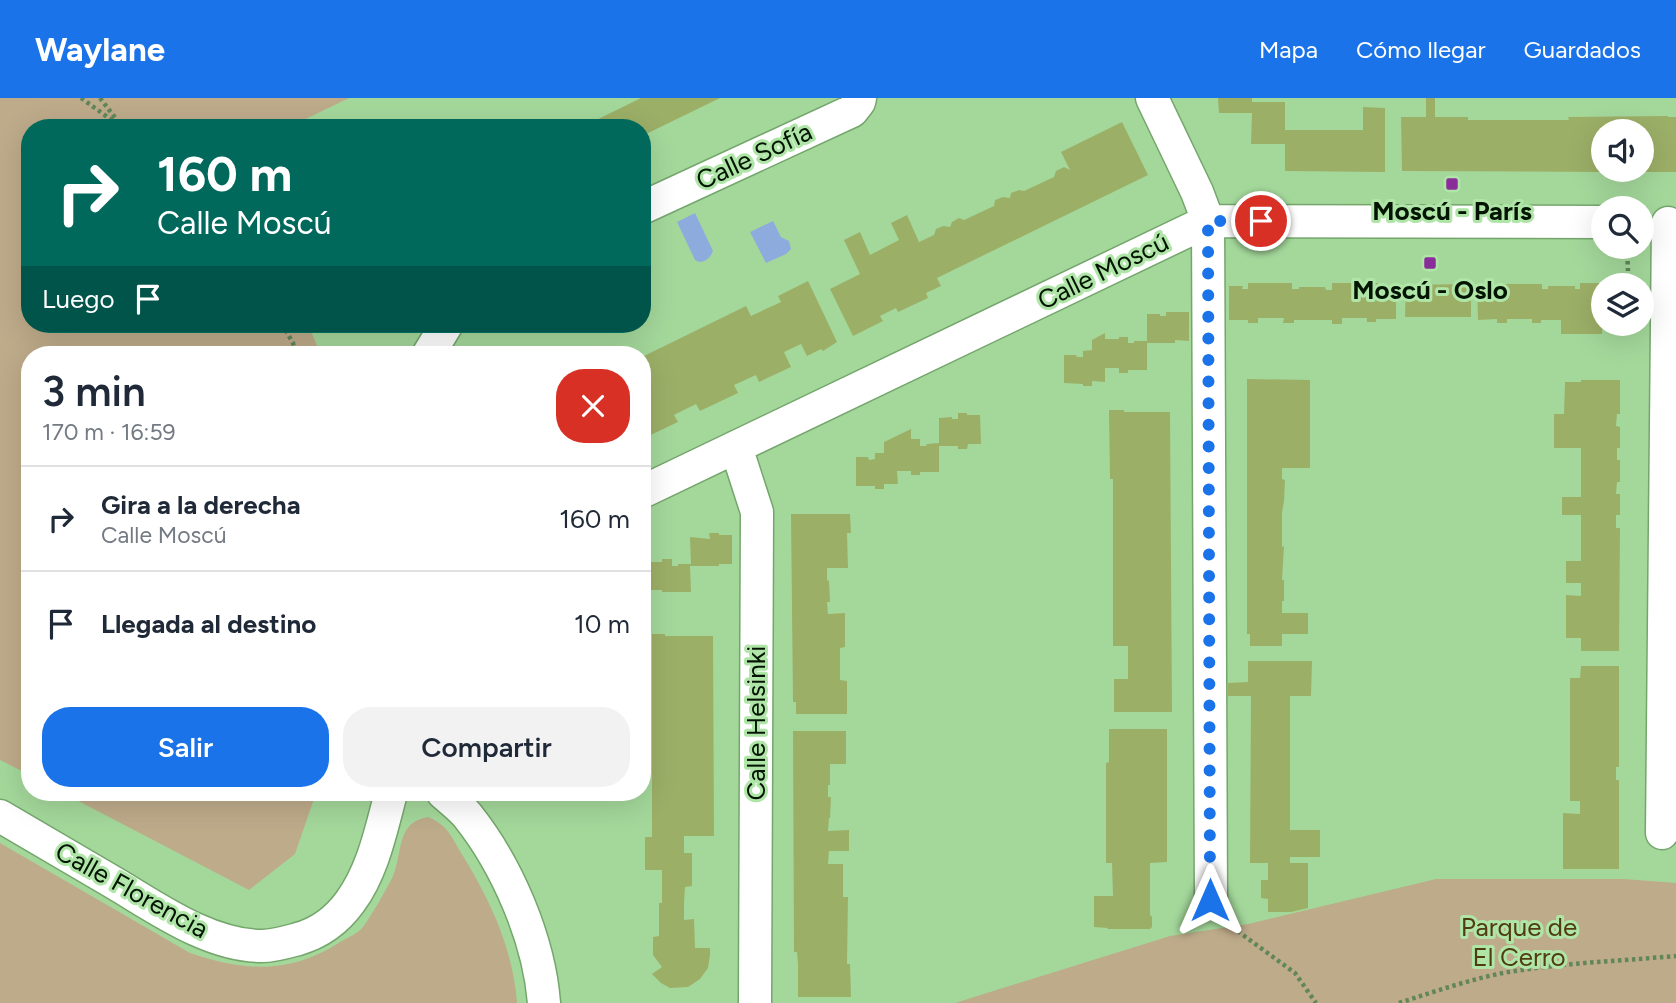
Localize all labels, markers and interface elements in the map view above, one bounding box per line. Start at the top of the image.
text: Waylane [35,30,165,69]
text: Mapa [1259,35,1318,64]
text: Cómo llegar [1356,35,1486,64]
text: Guardados [1524,35,1641,64]
street label: Calle Sofía [691,115,817,197]
map controls [1591,119,1654,336]
button: sound [1591,119,1654,182]
text: 160 m [157,144,292,203]
icon: right [42,147,133,238]
marker: Moscú - París [1444,176,1460,192]
pin [1231,191,1291,251]
place label: Moscú - París [1372,195,1532,227]
button: search [1591,196,1654,259]
icon: arrive [1242,202,1280,240]
text: Calle Moscú [157,204,332,242]
street label: Calle Moscú [1032,226,1174,316]
marker: Moscú - Oslo [1422,255,1438,271]
button: layers [1591,273,1654,336]
place label: Moscú - Oslo [1352,274,1508,306]
icon: arrive [129,280,167,318]
text: Luego [42,283,115,315]
text: 3 min [42,366,146,417]
button: close [556,369,630,443]
text: 170 m · 16:59 [42,418,176,446]
text: Gira a la derecha [101,489,301,521]
icon: right [42,500,80,538]
text: 160 m [559,503,630,535]
text: Calle Moscú [101,521,226,549]
icon: arrive [42,605,80,643]
text: Llegada al destino [101,608,316,640]
text: 10 m [574,608,630,640]
street label: Calle Helsinki [740,646,772,800]
button: Salir [42,707,329,787]
button: Compartir [343,707,630,787]
street label: Calle Florencia [50,835,214,945]
position arrow [1173,863,1247,937]
park label: Parque de El Cerro [1461,911,1577,973]

